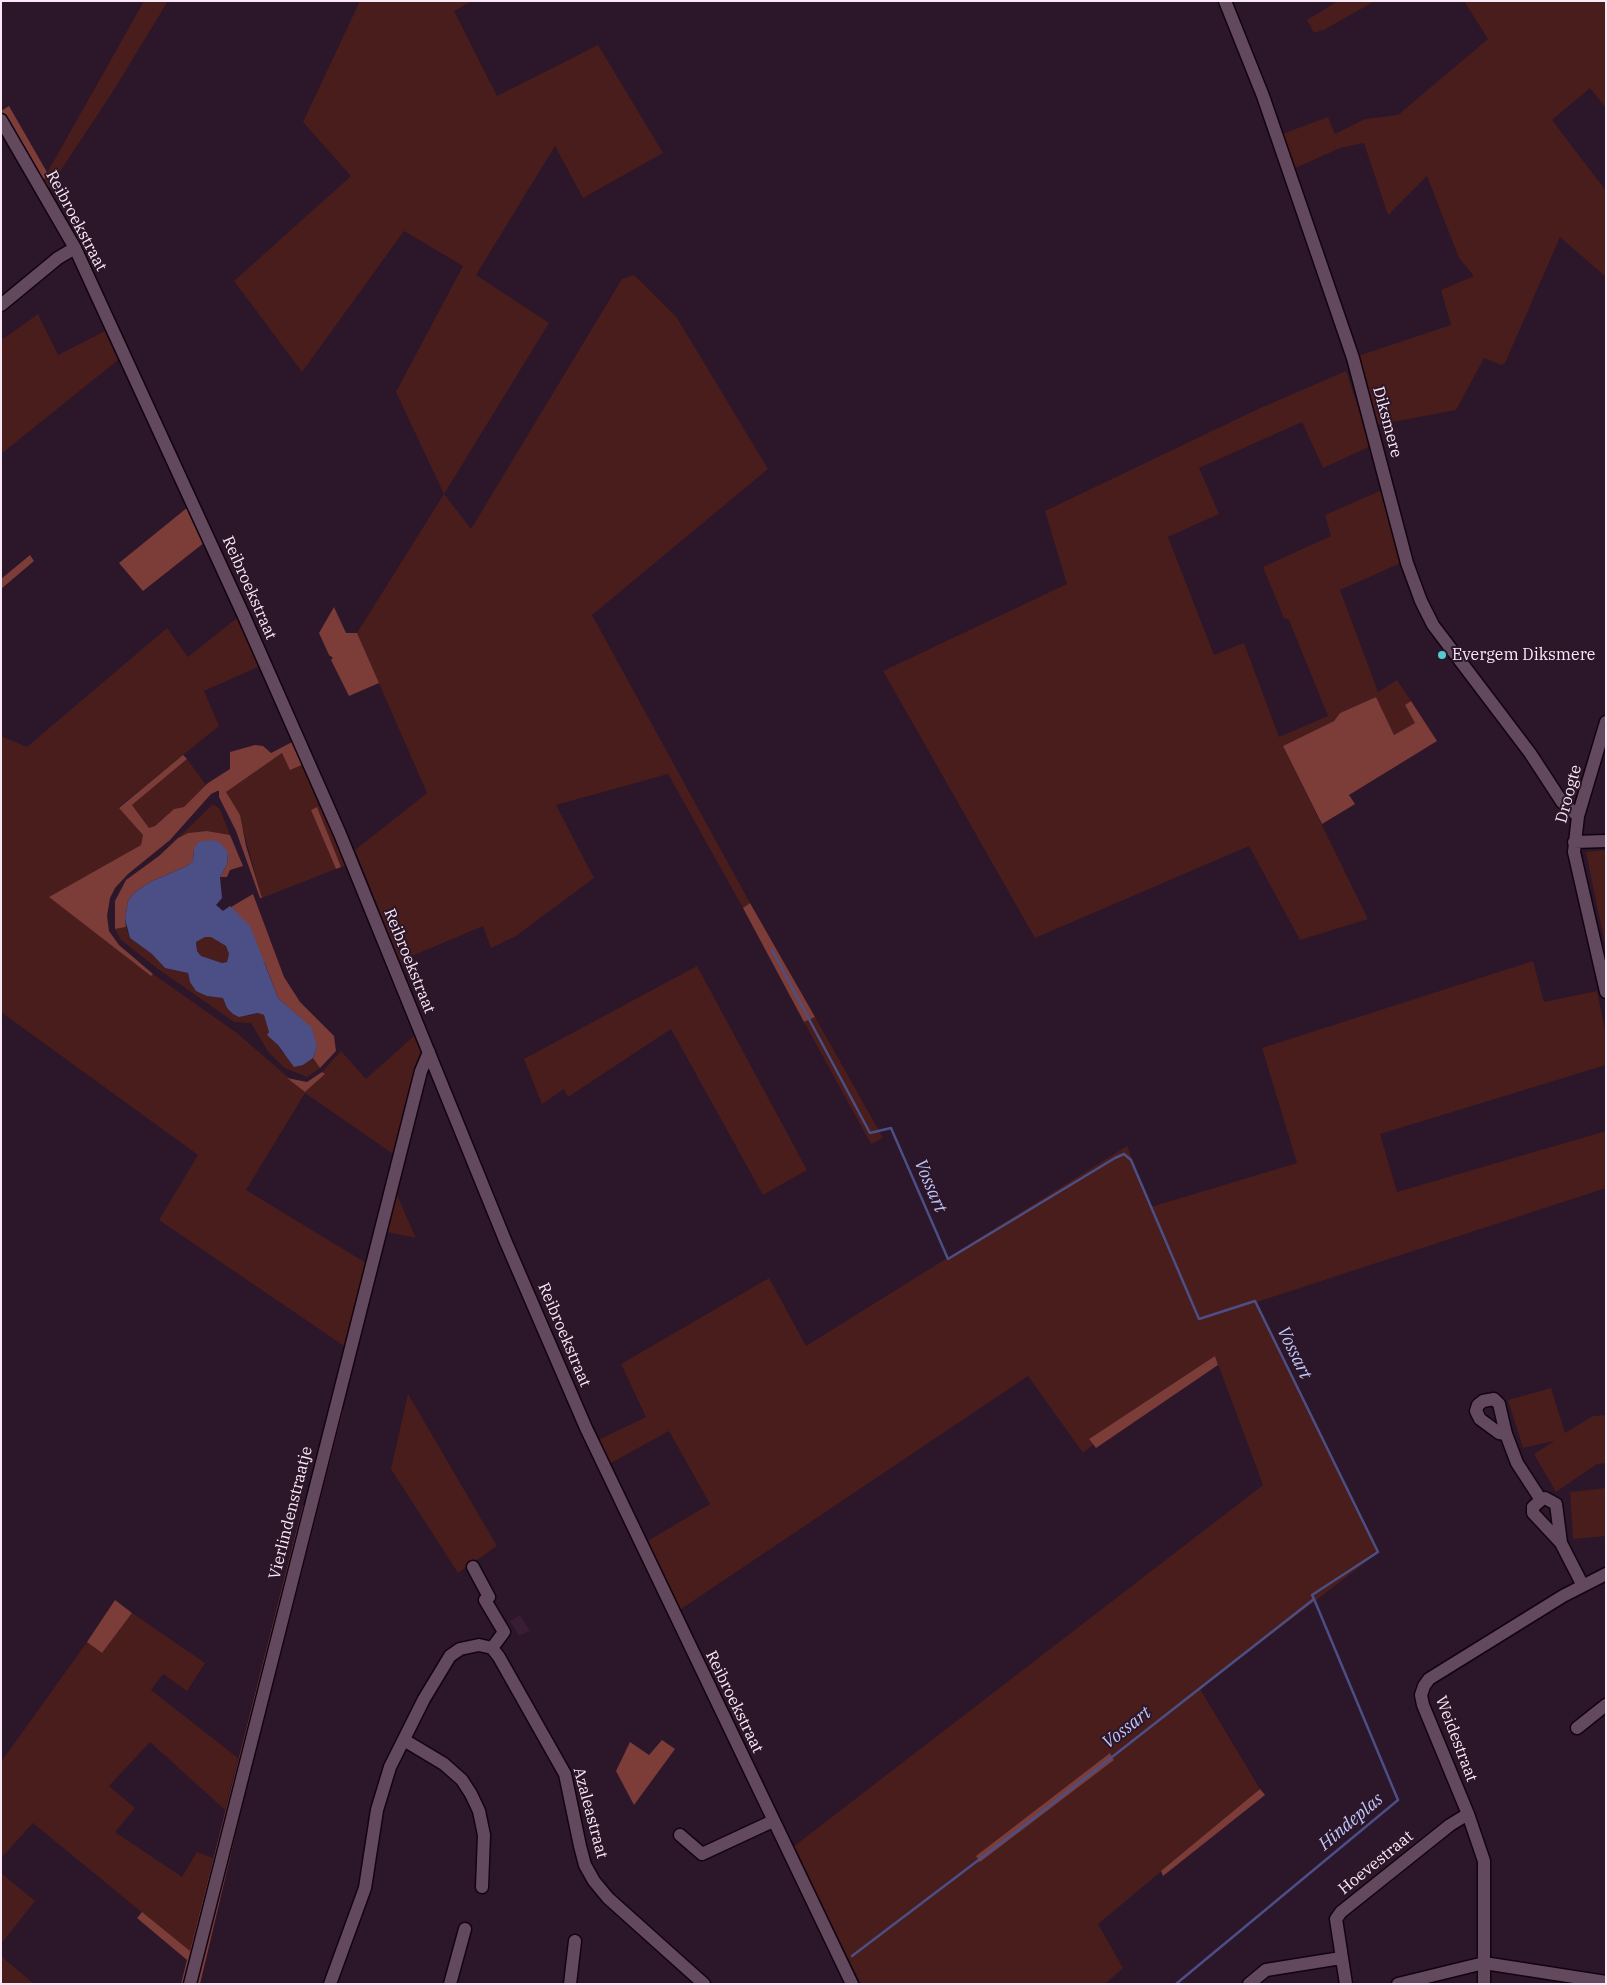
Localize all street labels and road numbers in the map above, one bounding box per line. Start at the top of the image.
street label: Reibroekstraat [41,167,111,275]
street label: Diksmere [1368,384,1406,460]
street label: Reibroekstraat [218,533,280,643]
street label: Droogte [1552,763,1586,825]
street label: Reibroekstraat [379,906,439,1016]
street label: Reibroekstraat [533,1280,595,1390]
street label: Vierlindenstraatje [265,1444,317,1582]
street label: Reibroekstraat [701,1648,767,1756]
street label: Weidestraat [1431,1694,1481,1784]
street label: Azaleastraat [569,1765,611,1861]
street label: Hoevestraat [1335,1827,1417,1899]

